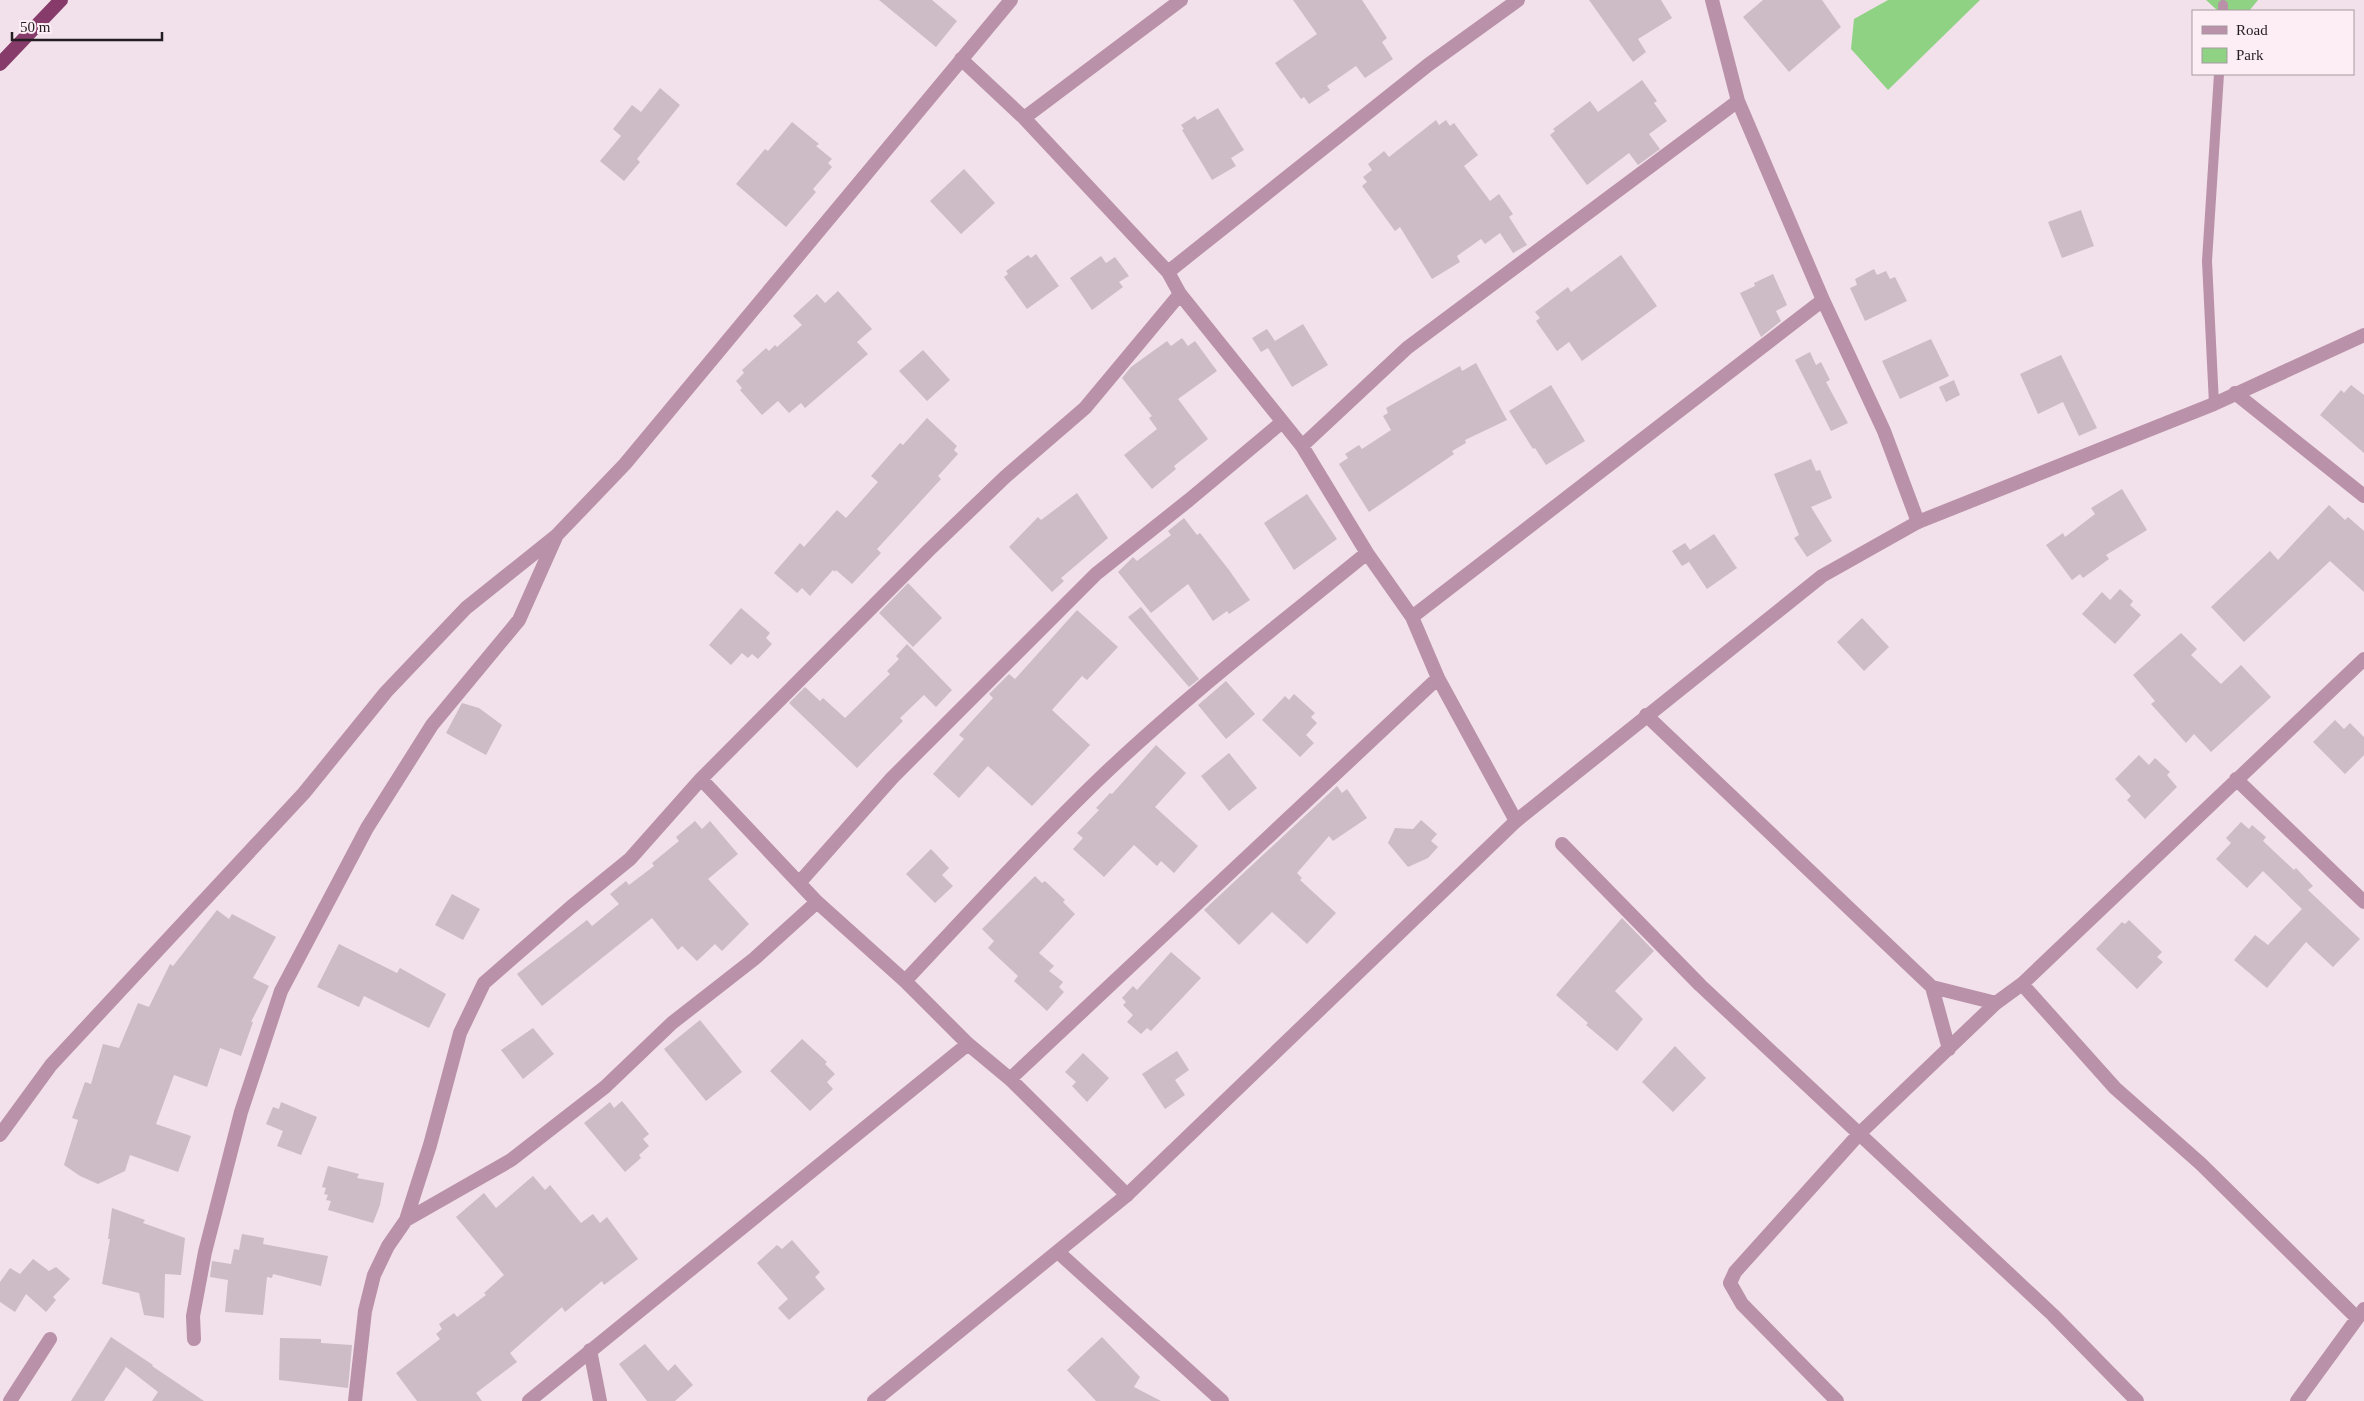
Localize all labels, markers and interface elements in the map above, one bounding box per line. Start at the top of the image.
scale bar [12,10,162,42]
legend [2192,10,2354,75]
text: 50 m [20,19,51,35]
text: Road [2236,22,2268,38]
text: Park [2236,47,2264,63]

